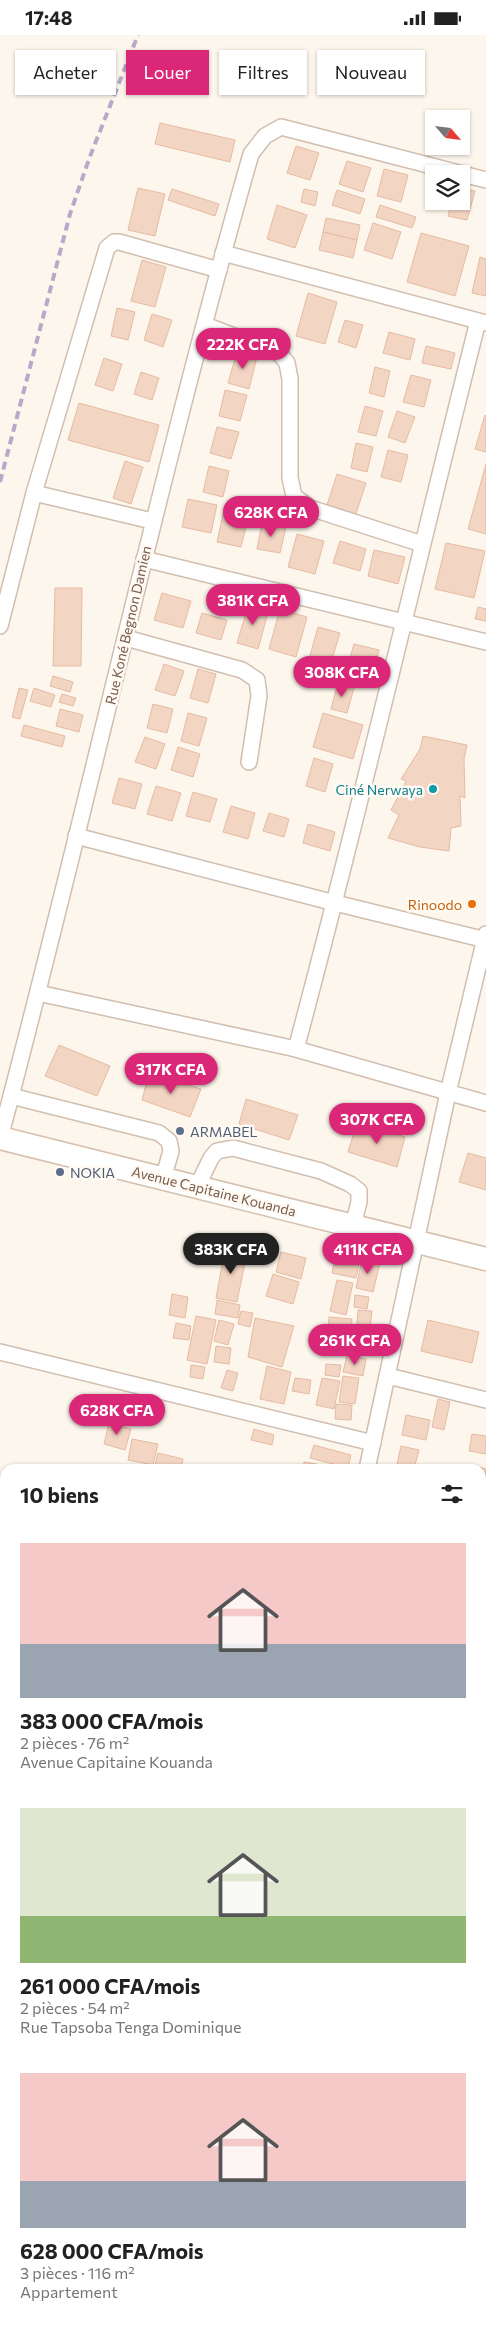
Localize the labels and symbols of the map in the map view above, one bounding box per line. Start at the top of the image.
north arrow [425,110,470,155]
pin: 222K CFA [191,327,295,370]
pin: 628K CFA [219,495,323,538]
street label: Rue Koné Begnon Damien [101,544,155,706]
pin: 381K CFA [201,583,305,626]
pin: 308K CFA [290,655,394,698]
place label: Ciné Nerwaya [336,781,423,798]
marker: Ciné Nerwaya [427,783,439,795]
place label: Rinoodo [408,896,462,913]
marker: Rinoodo [466,898,478,910]
pin: 317K CFA [119,1053,223,1095]
pin: 307K CFA [325,1103,429,1145]
place label: ARMABEL [190,1123,257,1140]
marker: ARMABEL [174,1125,186,1137]
street label: Avenue Capitaine Kouanda [130,1162,298,1220]
place label: NOKIA [70,1164,115,1181]
marker: NOKIA [54,1166,66,1178]
pin: 383K CFA [179,1233,283,1275]
pin: 411K CFA [316,1233,420,1275]
pin: 261K CFA [303,1323,407,1366]
pin: 628K CFA [65,1393,169,1436]

